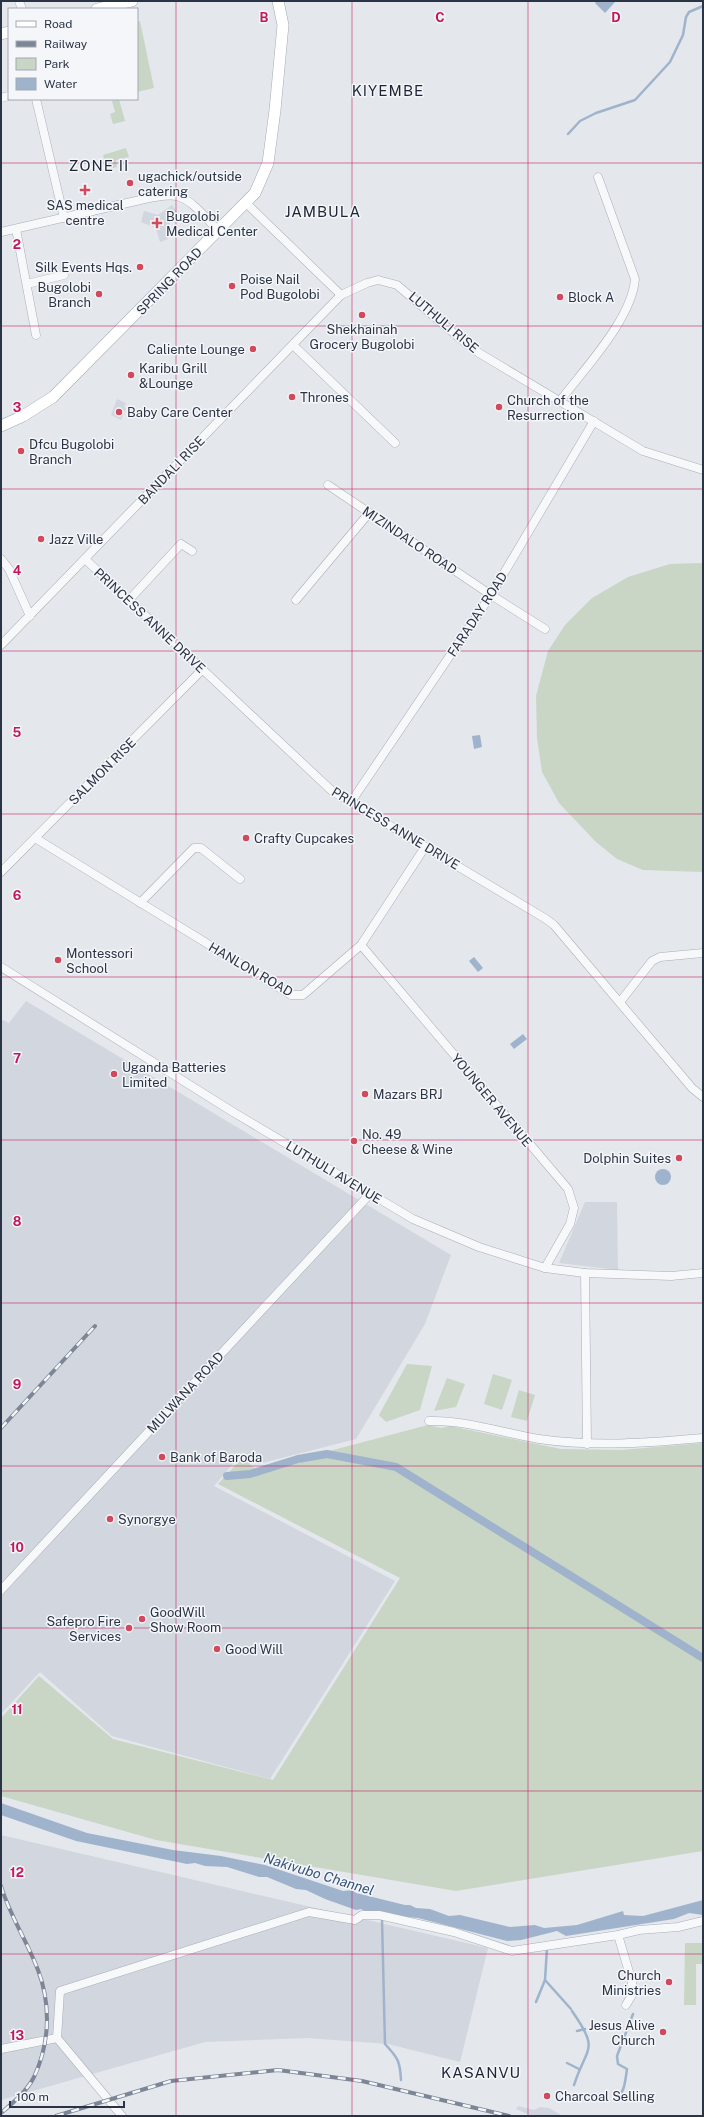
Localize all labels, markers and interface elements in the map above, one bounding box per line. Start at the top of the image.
legend [8,8,138,100]
text: B [260,10,269,25]
text: C [435,10,445,25]
text: D [611,10,621,25]
text: Road [44,17,72,31]
text: Railway [44,37,88,51]
text: Park [44,57,70,71]
text: Water [44,77,78,91]
district label: KIYEMBE [352,82,424,99]
district label: ZONE II [69,157,129,174]
place label: ugachick/outside catering [138,169,242,199]
marker: ugachick/outside catering [125,178,135,188]
marker: SAS medical centre [79,184,91,196]
place label: SAS medical centre [46,198,124,228]
district label: JAMBULA [285,203,361,220]
place label: Bugolobi Medical Center [166,209,258,239]
marker: Bugolobi Medical Center [151,217,163,229]
text: 2 [13,237,21,252]
street label: SPRING ROAD [133,245,205,318]
place label: Silk Events Hqs. [35,260,132,275]
marker: Silk Events Hqs. [135,262,145,272]
place label: Poise Nail Pod Bugolobi [240,272,320,302]
place label: Bugolobi Branch [38,280,91,310]
marker: Poise Nail Pod Bugolobi [227,281,237,291]
marker: Bugolobi Branch [94,289,104,299]
street label: LUTHULI RISE [406,289,482,356]
place label: Block A [568,290,614,305]
marker: Block A [555,292,565,302]
marker: Shekhainah Grocery Bugolobi [357,310,367,320]
place label: Shekhainah Grocery Bugolobi [310,322,414,352]
place label: Caliente Lounge [147,342,245,357]
marker: Caliente Lounge [248,344,258,354]
place label: Karibu Grill &Lounge [139,361,207,391]
marker: Karibu Grill &Lounge [126,370,136,380]
place label: Thrones [300,390,349,405]
marker: Thrones [287,392,297,402]
place label: Church of the Resurrection [507,393,589,423]
text: 3 [13,400,22,415]
marker: Church of the Resurrection [494,402,504,412]
place label: Baby Care Center [127,405,233,420]
marker: Baby Care Center [114,407,124,417]
street label: BANDALI RISE [135,433,208,508]
place label: Dfcu Bugolobi Branch [29,437,114,467]
marker: Dfcu Bugolobi Branch [16,446,26,456]
street label: MIZINDALO ROAD [360,503,460,578]
place label: Jazz Ville [49,532,103,547]
marker: Jazz Ville [36,534,46,544]
text: 4 [13,563,22,578]
street label: PRINCESS ANNE DRIVE [91,565,208,676]
street label: FARADAY ROAD [444,569,510,659]
text: 5 [13,725,22,740]
street label: SALMON RISE [66,735,139,808]
street label: PRINCESS ANNE DRIVE [329,784,462,873]
place label: Crafty Cupcakes [254,831,354,846]
marker: Crafty Cupcakes [241,833,251,843]
text: 6 [13,888,22,903]
street label: HANLON ROAD [206,939,296,1000]
place label: Montessori School [66,946,133,976]
marker: Montessori School [53,955,63,965]
text: 7 [13,1051,21,1066]
street label: YOUNGER AVENUE [448,1051,535,1150]
place label: Uganda Batteries Limited [122,1060,226,1090]
marker: Uganda Batteries Limited [109,1069,119,1079]
place label: Mazars BRJ [373,1087,443,1102]
marker: Mazars BRJ [360,1089,370,1099]
place label: No. 49 Cheese & Wine [362,1127,453,1157]
marker: No. 49 Cheese & Wine [349,1136,359,1146]
street label: LUTHULI AVENUE [283,1138,384,1207]
place label: Dolphin Suites [583,1151,671,1166]
marker: Dolphin Suites [674,1153,684,1163]
text: 8 [13,1214,22,1229]
street label: MULWANA ROAD [144,1349,227,1436]
text: 9 [13,1377,21,1392]
place label: Bank of Baroda [170,1450,262,1465]
marker: Bank of Baroda [157,1452,167,1462]
place label: Synorgye [118,1512,176,1527]
marker: Synorgye [105,1514,115,1524]
text: 10 [10,1540,24,1555]
place label: GoodWill Show Room [150,1605,221,1635]
place label: Safepro Fire Services [46,1614,121,1644]
marker: GoodWill Show Room [137,1614,147,1624]
marker: Safepro Fire Services [124,1623,134,1633]
place label: Good Will [225,1642,283,1657]
marker: Good Will [212,1644,222,1654]
text: 11 [11,1702,23,1717]
water label: Nakivubo Channel [262,1850,376,1898]
text: 12 [10,1865,24,1880]
place label: Church Ministries [602,1968,661,1998]
marker: Church Ministries [664,1977,674,1987]
place label: Jesus Alive Church [589,2018,655,2048]
marker: Jesus Alive Church [658,2027,668,2037]
text: 13 [10,2028,24,2043]
district label: KASANVU [441,2064,521,2081]
scale bar [10,2083,124,2109]
place label: Charcoal Selling [555,2089,655,2104]
text: 100 m [16,2090,49,2104]
marker: Charcoal Selling [542,2091,552,2101]

